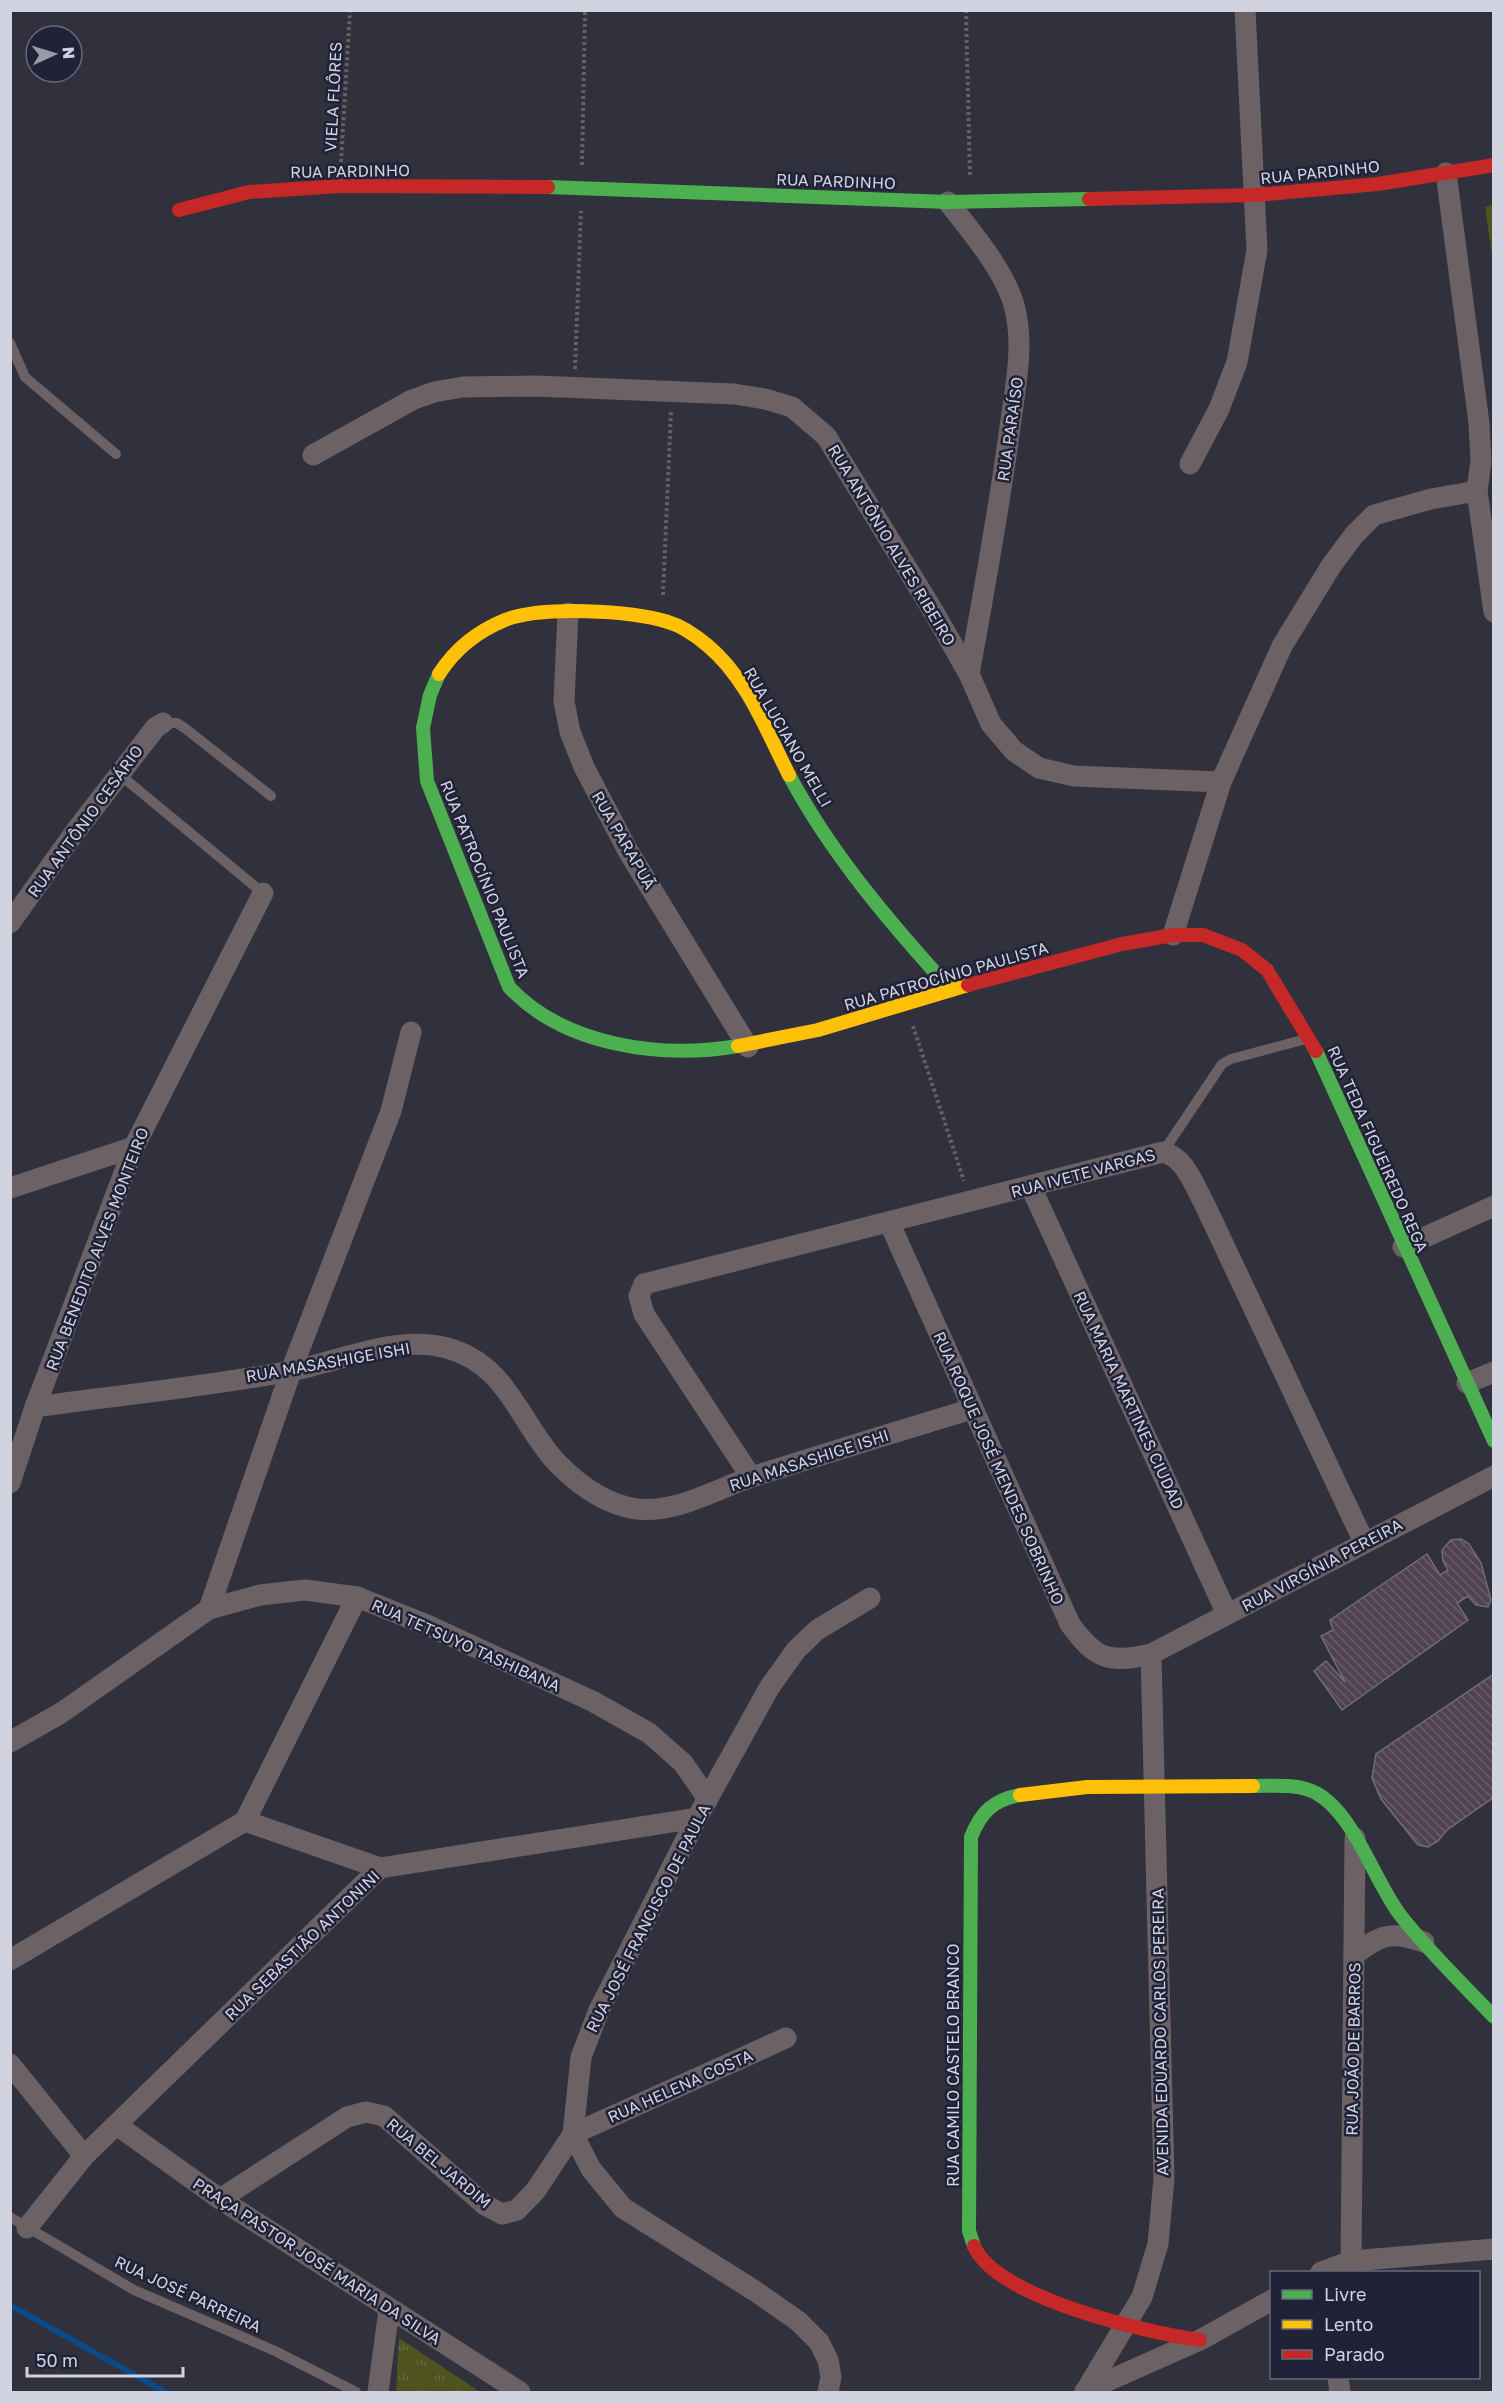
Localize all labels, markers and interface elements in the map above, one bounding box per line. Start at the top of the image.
north arrow [24,24,84,84]
street label: VIELA FLÔRES [320,41,346,153]
text: N [59,46,79,60]
street label: RUA PARDINHO [1259,156,1381,188]
street label: RUA PARDINHO [290,160,410,182]
street label: RUA PARDINHO [776,169,896,193]
street label: RUA PARAÍSO [993,375,1027,483]
street label: RUA ANTÔNIO ALVES RIBEIRO [824,441,960,649]
street label: RUA LUCIANO MELLI [740,663,836,811]
street label: RUA ANTÔNIO CESÁRIO [23,741,147,901]
street label: RUA PATROCÍNIO PAULISTA [436,777,534,981]
street label: RUA PARAPUÃ [588,787,660,893]
street label: RUA PATROCÍNIO PAULISTA [842,937,1051,1015]
street label: RUA TEDA FIGUEIREDO REGA [1323,1043,1433,1256]
street label: RUA BENEDITO ALVES MONTEIRO [41,1125,153,1373]
street label: RUA IVETE VARGAS [1009,1144,1157,1202]
street label: RUA MARIA MARTINES CIUDAD [1070,1288,1188,1512]
street label: RUA ROQUE JOSÉ MENDES SOBRINHO [929,1328,1069,1608]
street label: RUA MASASHIGE ISHI [244,1338,412,1386]
street label: RUA MASASHIGE ISHI [727,1425,891,1495]
street label: RUA VIRGÍNIA PEREIRA [1238,1514,1406,1616]
street label: RUA TETSUYO TASHIBANA [369,1594,564,1696]
street label: RUA JOSÉ FRANCISCO DE PAULA [581,1800,715,2036]
street label: RUA SEBASTIÃO ANTONINI [220,1866,384,2024]
street label: AVENIDA EDUARDO CARLOS PEREIRA [1147,1888,1173,2176]
street label: RUA CAMILO CASTELO BRANCO [943,1943,963,2187]
street label: RUA JOÃO DE BARROS [1341,1962,1365,2136]
street label: RUA HELENA COSTA [604,2045,756,2127]
street label: RUA BEL JARDIM [383,2113,495,2213]
street label: PRAÇA PASTOR JOSÉ MARIA DA SILVA [189,2173,445,2349]
street label: RUA JOSÉ PARREIRA [112,2251,265,2337]
legend [1270,2271,1480,2379]
text: Livre [1324,2283,1366,2305]
text: Lento [1324,2313,1373,2335]
scale bar [27,2340,183,2378]
text: Parado [1324,2343,1385,2365]
text: 50 m [36,2349,78,2371]

